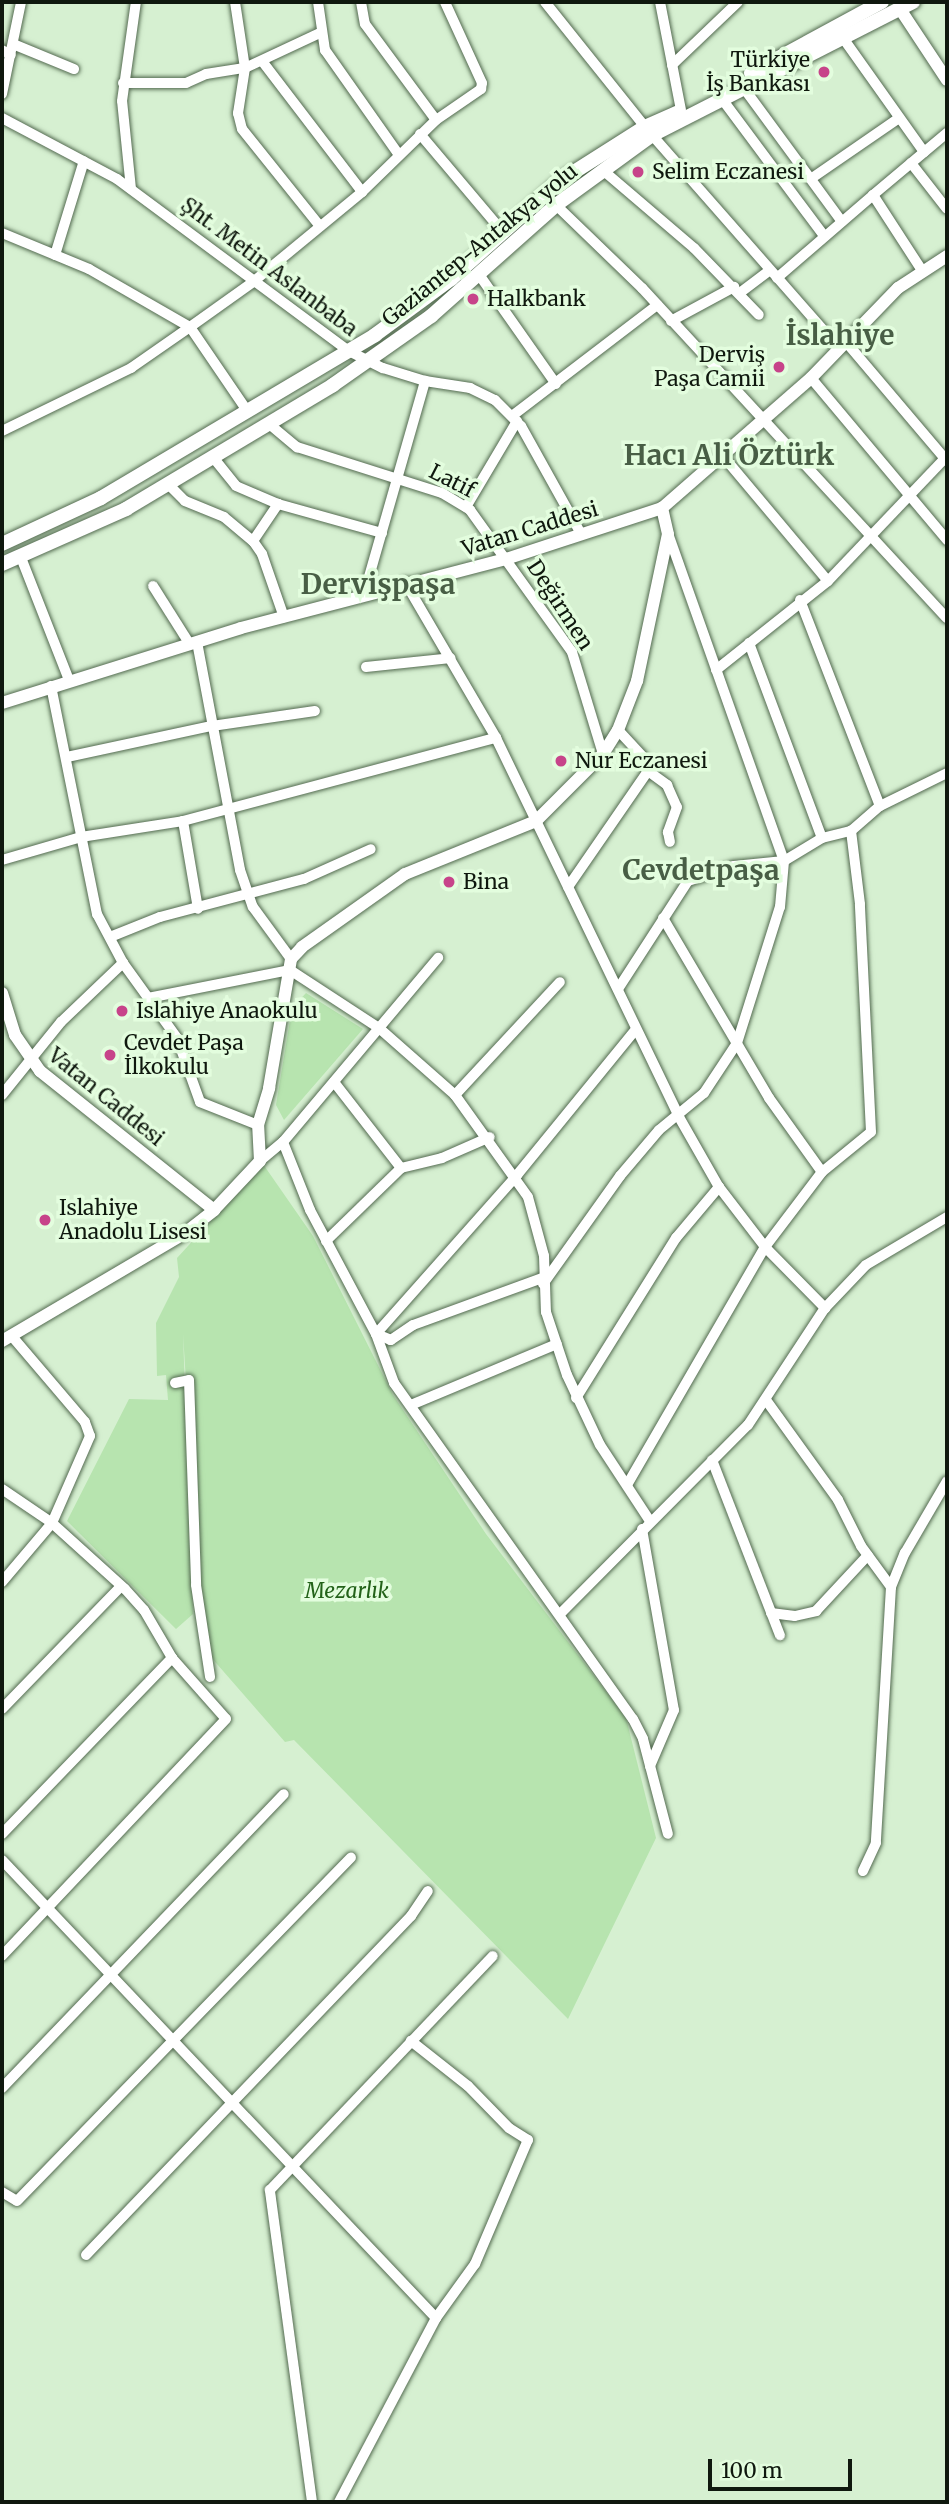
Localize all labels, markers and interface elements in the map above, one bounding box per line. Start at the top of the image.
place label: Türkiye İş Bankası [706,47,810,97]
marker: Türkiye İş Bankası [816,64,832,80]
street label: Gaziantep-Antakya yolu [377,158,583,332]
place label: Selim Eczanesi [652,159,804,185]
marker: Selim Eczanesi [630,164,646,180]
street label: Şht. Metin Aslanbaba [176,192,362,342]
place label: Halkbank [487,286,586,312]
marker: Halkbank [465,291,481,307]
district label: İslahiye [786,318,894,352]
place label: Derviş Paşa Camii [654,342,765,392]
marker: Derviş Paşa Camii [771,359,787,375]
district label: Hacı Ali Öztürk [624,438,834,472]
street label: Latif [425,459,479,503]
street label: Vatan Caddesi [459,496,601,562]
street label: Değirmen [522,555,598,655]
district label: Dervişpaşa [301,567,455,601]
place label: Nur Eczanesi [575,748,708,774]
marker: Nur Eczanesi [553,753,569,769]
district label: Cevdetpaşa [622,853,780,887]
place label: Bina [463,869,509,895]
marker: Bina [441,874,457,890]
place label: Islahiye Anaokulu [136,998,318,1024]
marker: Islahiye Anaokulu [114,1003,130,1019]
place label: Cevdet Paşa İlkokulu [124,1030,244,1080]
street label: Vatan Caddesi [43,1043,169,1151]
marker: Cevdet Paşa İlkokulu [102,1047,118,1063]
place label: Islahiye Anadolu Lisesi [59,1195,207,1245]
marker: Islahiye Anadolu Lisesi [37,1212,53,1228]
park label: Mezarlık [305,1578,389,1604]
scale bar [711,2444,855,2488]
text: 100 m [721,2457,783,2484]

